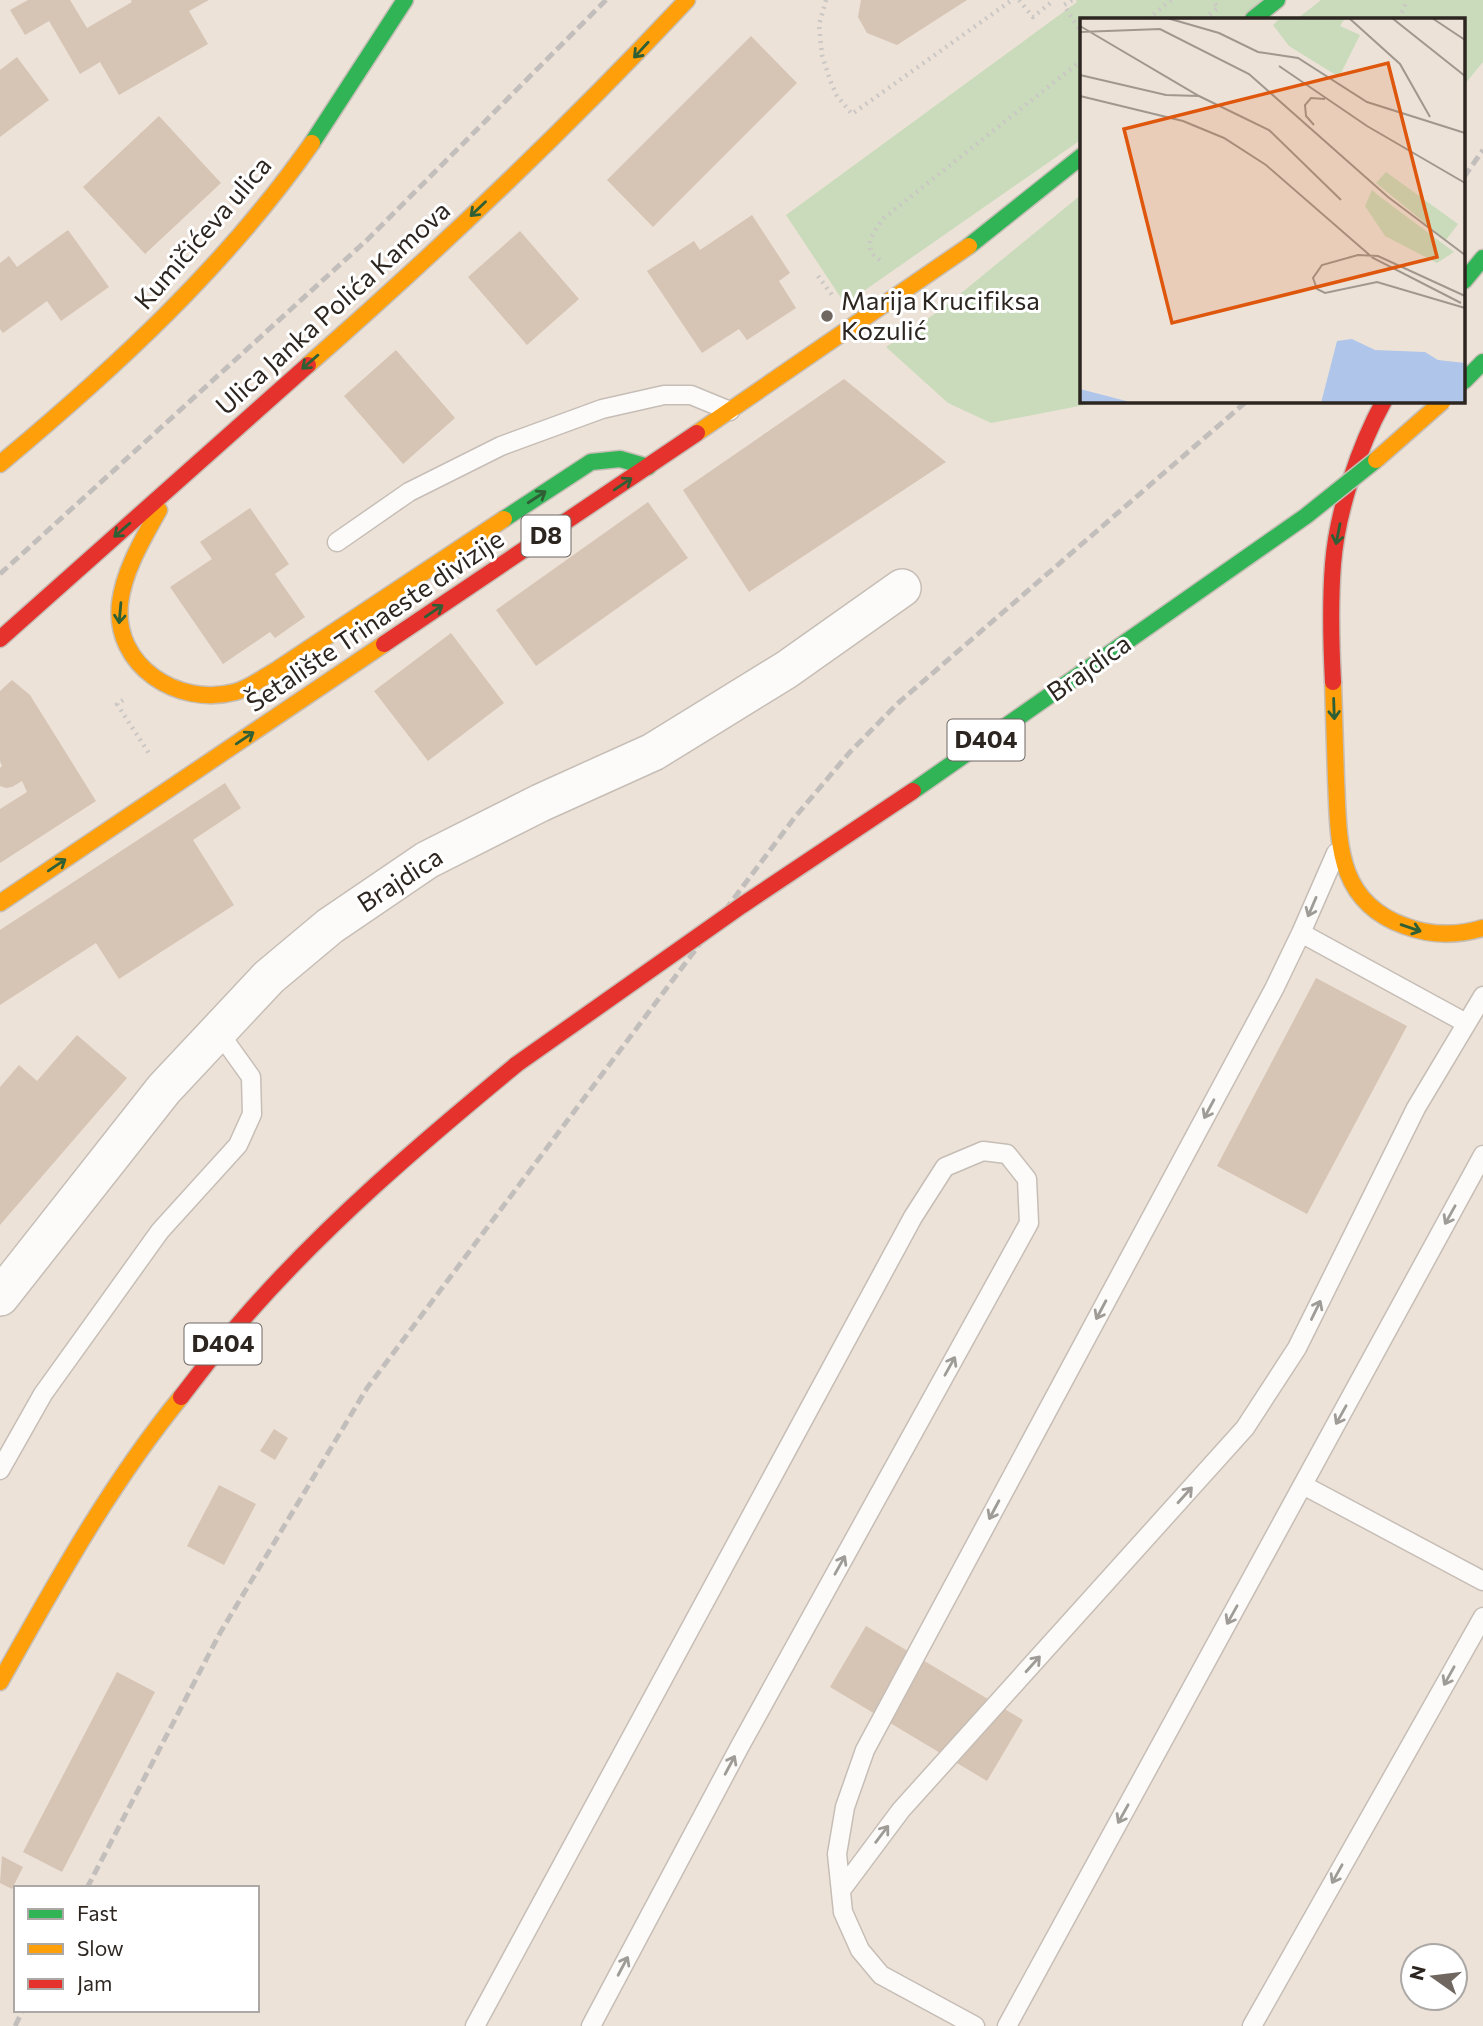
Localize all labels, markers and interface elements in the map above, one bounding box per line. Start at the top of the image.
inset map [1080,18,1466,402]
one-way arrow [632,41,649,58]
street label: Kumičićeva ulica [127,149,277,315]
street label: Ulica Janka Polića Kamova [209,194,455,420]
one-way arrow [470,201,487,218]
place label: Marija Krucifiksa Kozulić [841,284,1040,345]
marker: Marija Krucifiksa Kozulić [819,308,835,324]
one-way arrow [302,354,319,371]
one-way arrow [613,477,632,491]
one-way arrow [527,490,546,504]
road number: D8 [522,516,570,556]
one-way arrow [114,522,132,538]
street label: Šetalište Trinaeste divizije [240,522,509,717]
one-way arrow [1331,522,1344,545]
one-way arrow [113,601,126,624]
one-way arrow [424,604,443,618]
street label: Brajdica [1040,627,1136,707]
one-way arrow [1327,697,1340,720]
road number: D404 [948,720,1024,760]
one-way arrow [235,731,255,745]
street label: Brajdica [351,840,448,918]
one-way arrow [46,858,66,872]
one-way arrow [1305,896,1318,917]
one-way arrow [1400,923,1422,935]
one-way arrow [1201,1099,1215,1119]
one-way arrow [1443,1205,1457,1225]
one-way arrow [1094,1299,1107,1320]
one-way arrow [1310,1300,1324,1321]
road number: D404 [184,1324,262,1364]
one-way arrow [943,1356,957,1377]
one-way arrow [1334,1404,1348,1425]
one-way arrow [1177,1486,1193,1504]
one-way arrow [987,1500,1001,1520]
one-way arrow [833,1556,847,1576]
one-way arrow [1225,1604,1239,1625]
one-way arrow [1025,1655,1041,1673]
one-way arrow [1442,1666,1456,1686]
one-way arrow [724,1755,737,1776]
one-way arrow [1116,1804,1130,1824]
one-way arrow [875,1826,890,1844]
one-way arrow [1330,1864,1344,1884]
legend [14,1886,259,2012]
text: Fast [77,1900,118,1925]
text: Slow [77,1935,124,1960]
north arrow [1399,1942,1469,2012]
one-way arrow [617,1956,631,1977]
text: N [1404,1963,1430,1982]
text: Jam [77,1970,112,1995]

